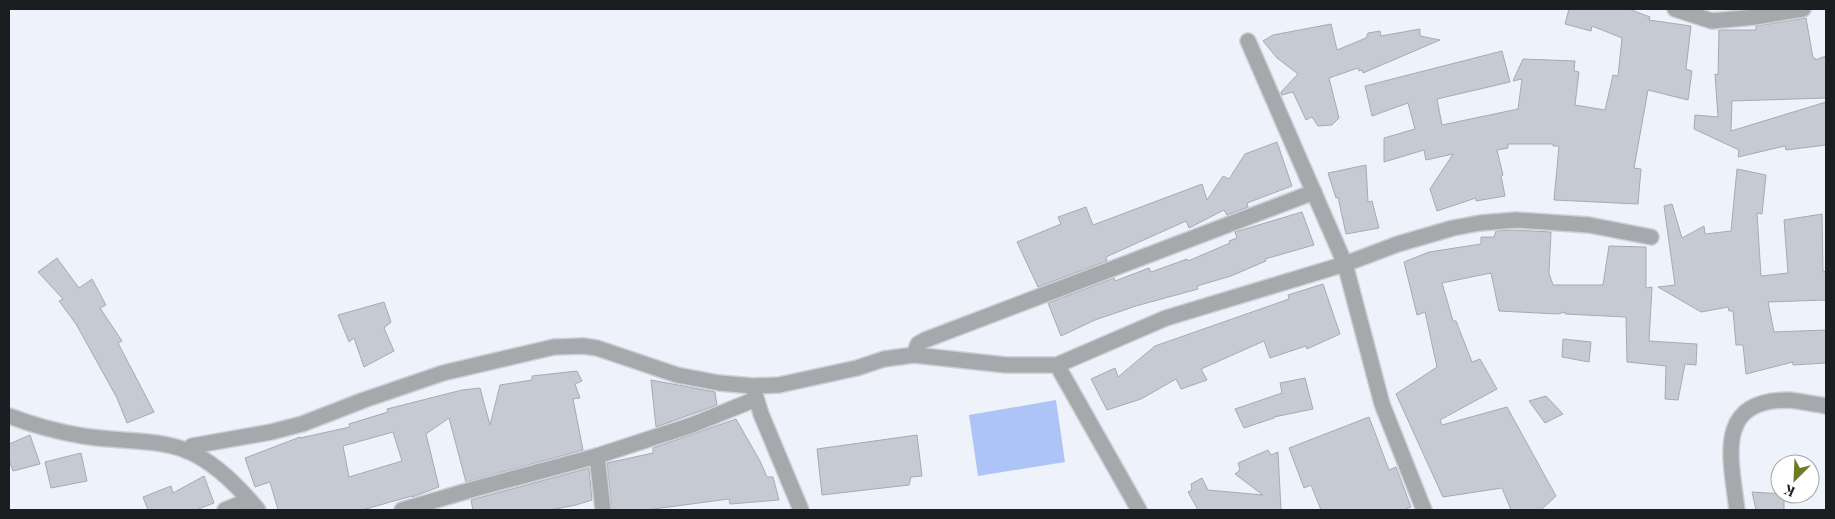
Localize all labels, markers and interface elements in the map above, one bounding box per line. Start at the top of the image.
north arrow [1770,454,1820,504]
text: K [1780,480,1798,502]

